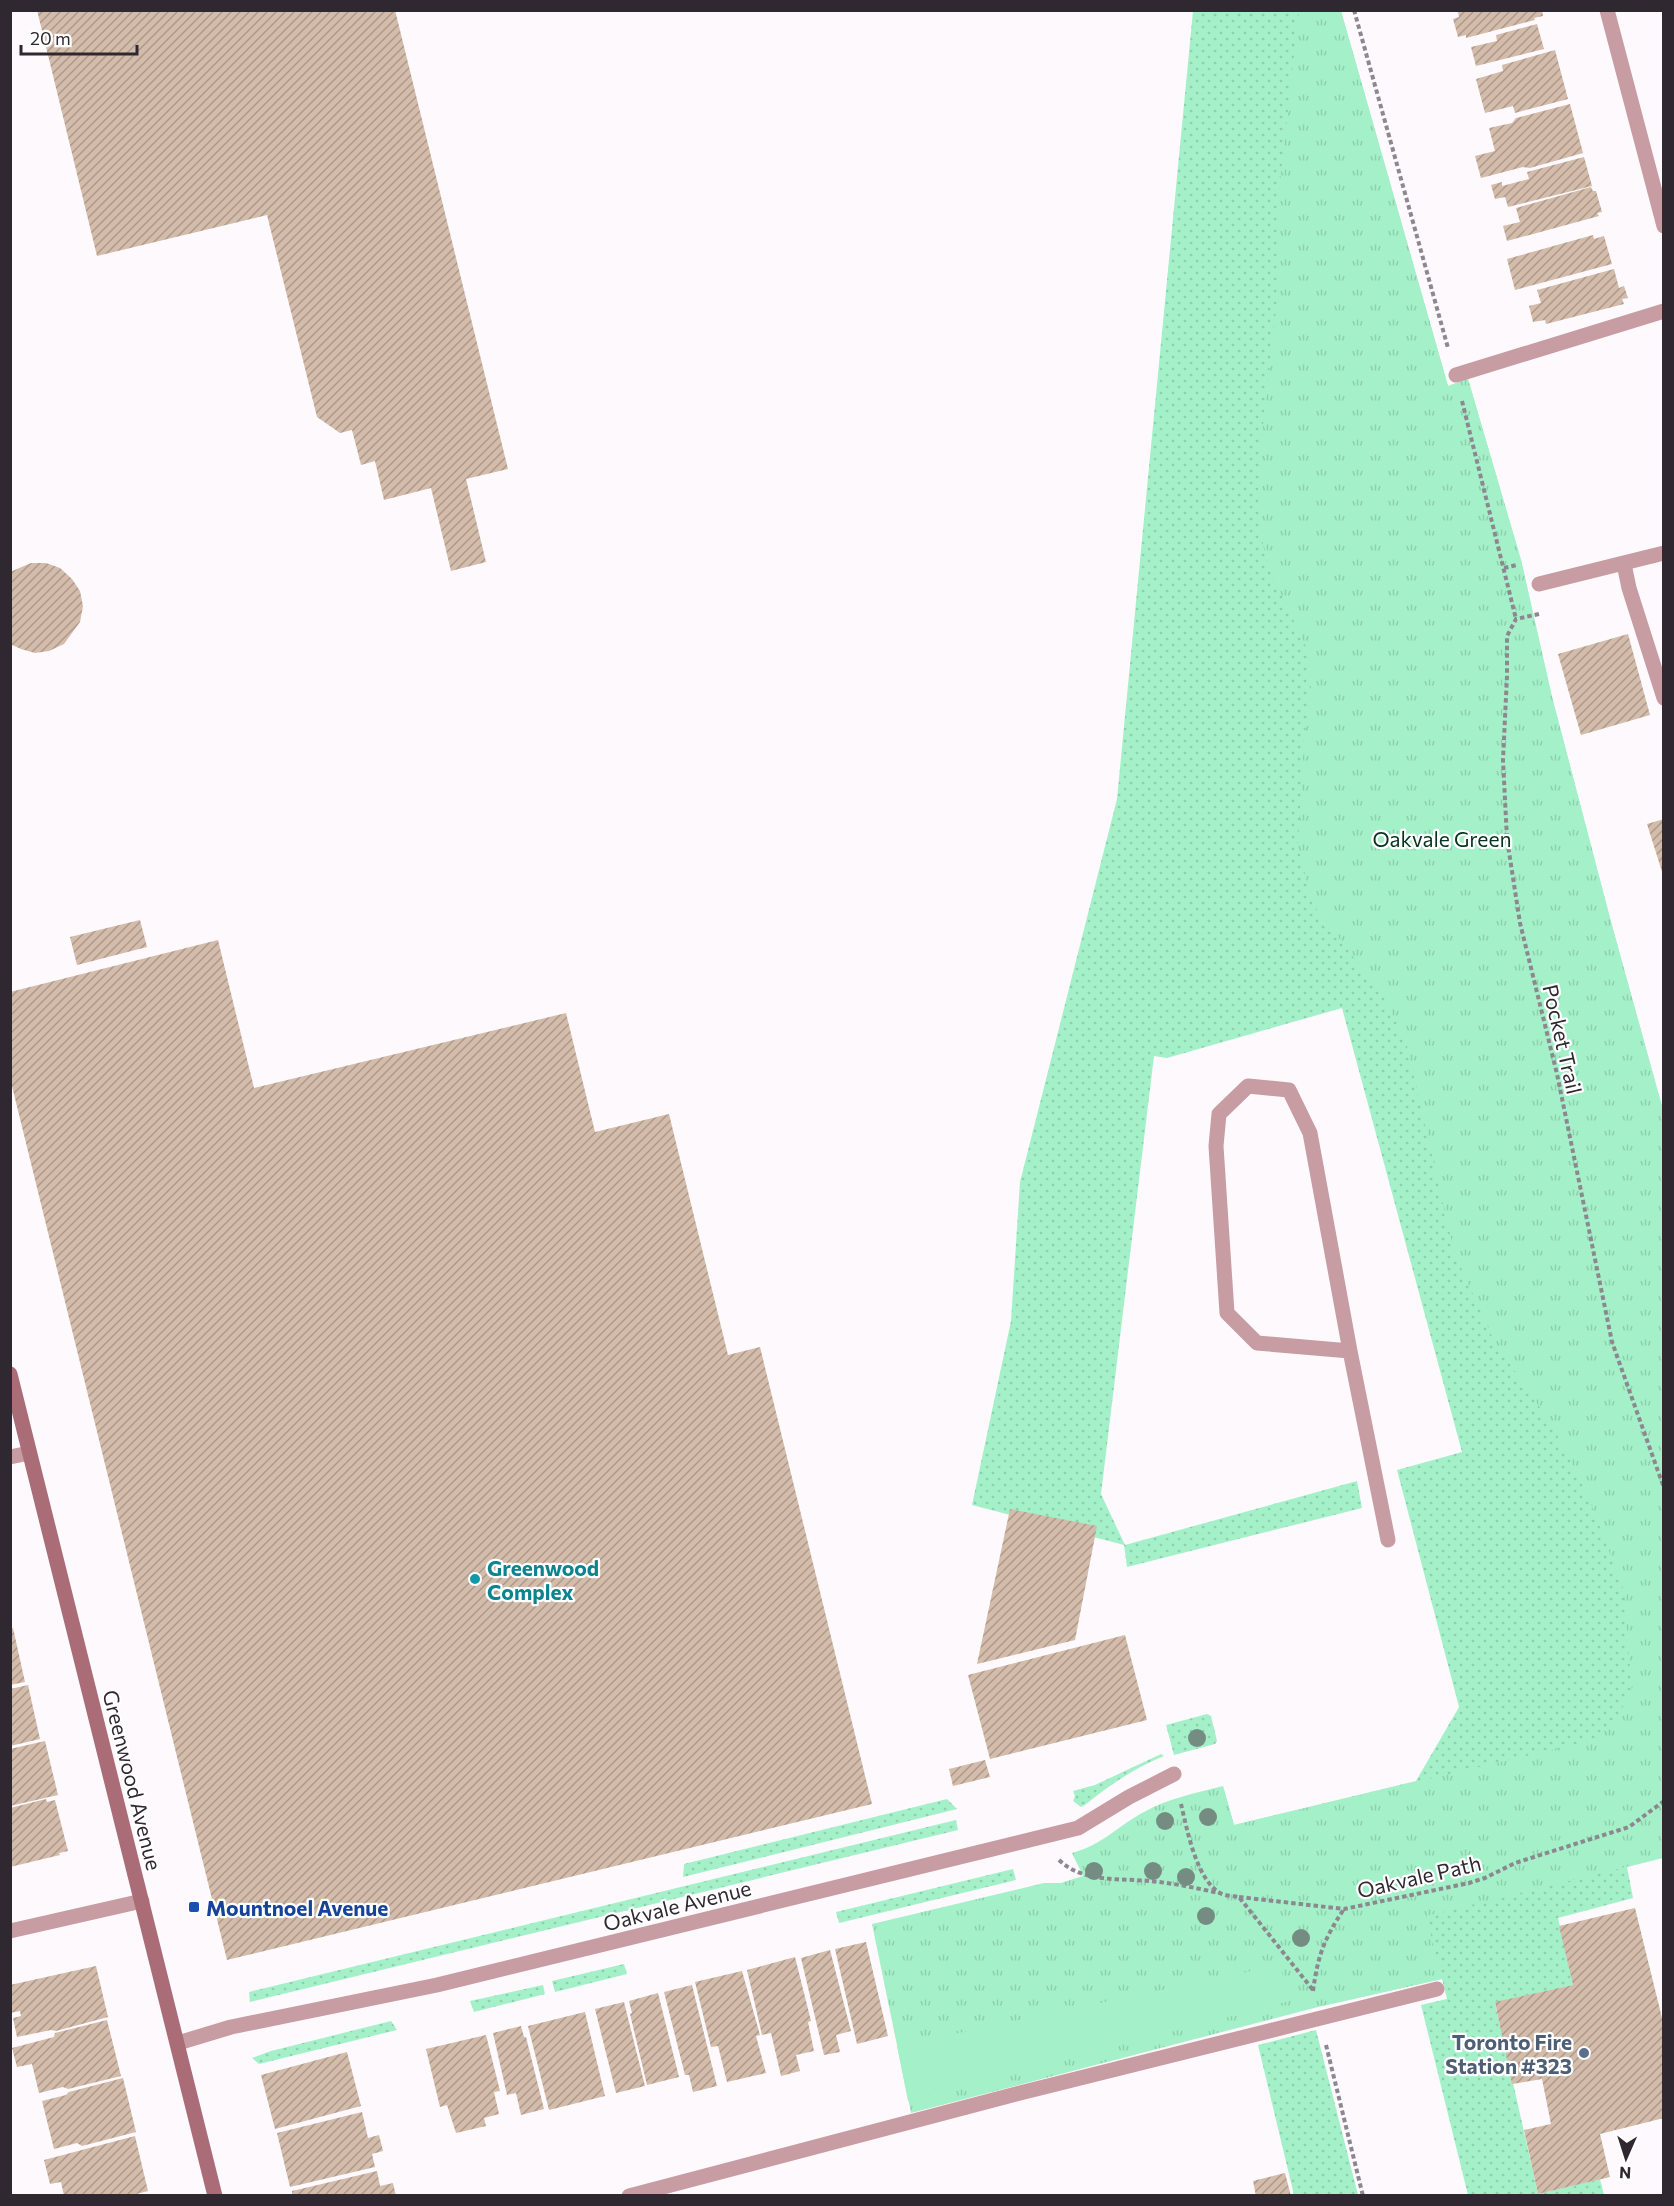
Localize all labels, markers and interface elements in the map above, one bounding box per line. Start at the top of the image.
scale bar [21,18,136,56]
text: 20 m [30,27,71,49]
park label: Oakvale Green [1372,826,1512,851]
street label: Pocket Trail [1538,982,1588,1096]
place label: Greenwood Complex [487,1555,599,1604]
marker: Greenwood Complex [468,1572,482,1586]
street label: Greenwood Avenue [98,1687,168,1873]
street label: Oakvale Path [1355,1850,1483,1902]
street label: Oakvale Avenue [600,1875,754,1935]
place label: Mountnoel Avenue [206,1895,388,1920]
marker: Mountnoel Avenue [187,1900,201,1914]
place label: Toronto Fire Station #323 [1445,2029,1572,2078]
marker: Toronto Fire Station #323 [1577,2046,1591,2060]
north arrow [1596,2128,1656,2188]
text: N [1619,2164,1632,2183]

